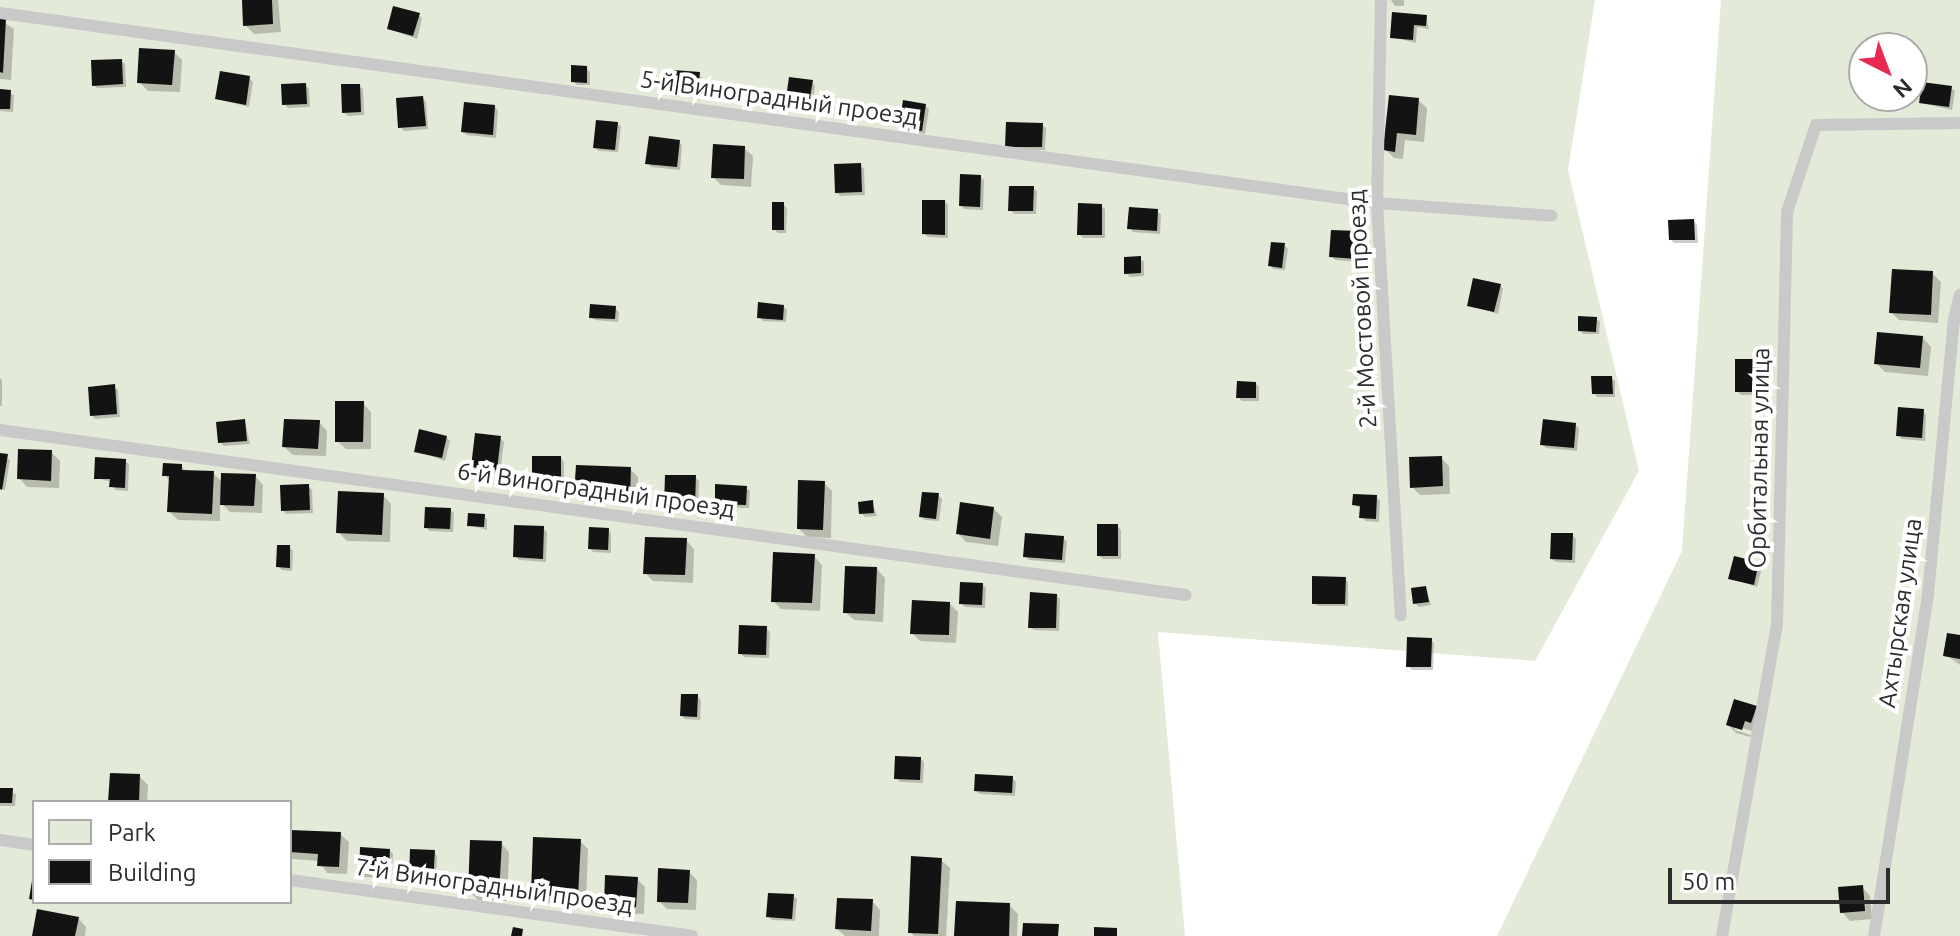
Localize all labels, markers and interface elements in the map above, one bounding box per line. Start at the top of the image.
north arrow [1848,32,1928,112]
street label: 5-й Виноградный проезд [638,64,920,132]
text: N [1889,74,1918,103]
street label: 2-й Мостовой проезд [1341,189,1383,429]
street label: Орбитальная улица [1743,347,1775,569]
street label: 6-й Виноградный проезд [455,456,737,524]
street label: Ахтырская улица [1872,516,1928,710]
legend [32,800,292,904]
text: Park [108,819,156,846]
street label: 7-й Виноградный проезд [353,852,635,920]
scale bar [1672,852,1894,902]
text: Building [108,859,196,886]
text: 50 m [1682,868,1735,895]

